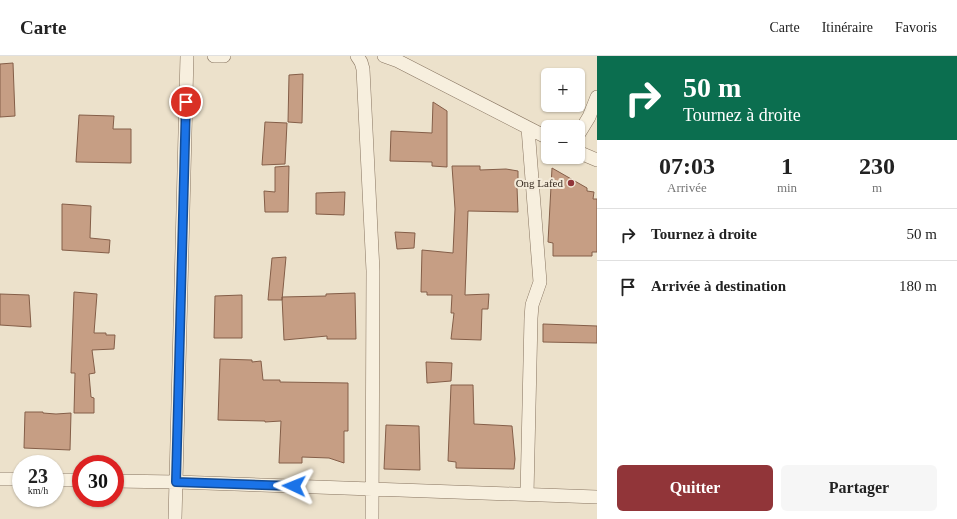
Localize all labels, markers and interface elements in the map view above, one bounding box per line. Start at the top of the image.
text: Carte [20,17,66,38]
text: Carte [769,20,800,35]
text: Itinéraire [822,20,873,35]
text: Favoris [895,20,937,35]
map controls [541,68,585,164]
button: + [541,68,585,112]
icon: right [617,72,669,124]
text: 50 m [683,72,741,103]
pin [169,85,203,119]
icon: arrive [175,91,197,113]
text: Tournez à droite [683,105,801,125]
button: − [541,120,585,164]
text: 07:03 [659,153,715,179]
text: 1 [781,153,793,179]
text: 230 [859,153,895,179]
place label: Ong Lafed [516,177,563,189]
marker: Ong Lafed [566,178,576,188]
text: Arrivée [667,180,707,195]
text: min [777,180,797,195]
text: m [872,180,882,195]
icon: right [617,224,639,246]
text: Tournez à droite [651,226,757,242]
text: 50 m [907,226,937,242]
icon: arrive [617,276,639,298]
text: Arrivée à destination [651,278,786,294]
text: 180 m [899,278,937,294]
speed limit sign: 30 [72,455,124,507]
text: 23 [28,465,48,487]
position arrow [273,465,315,507]
button: Quitter [617,465,773,511]
button: Partager [781,465,937,511]
text: km/h [28,485,48,496]

